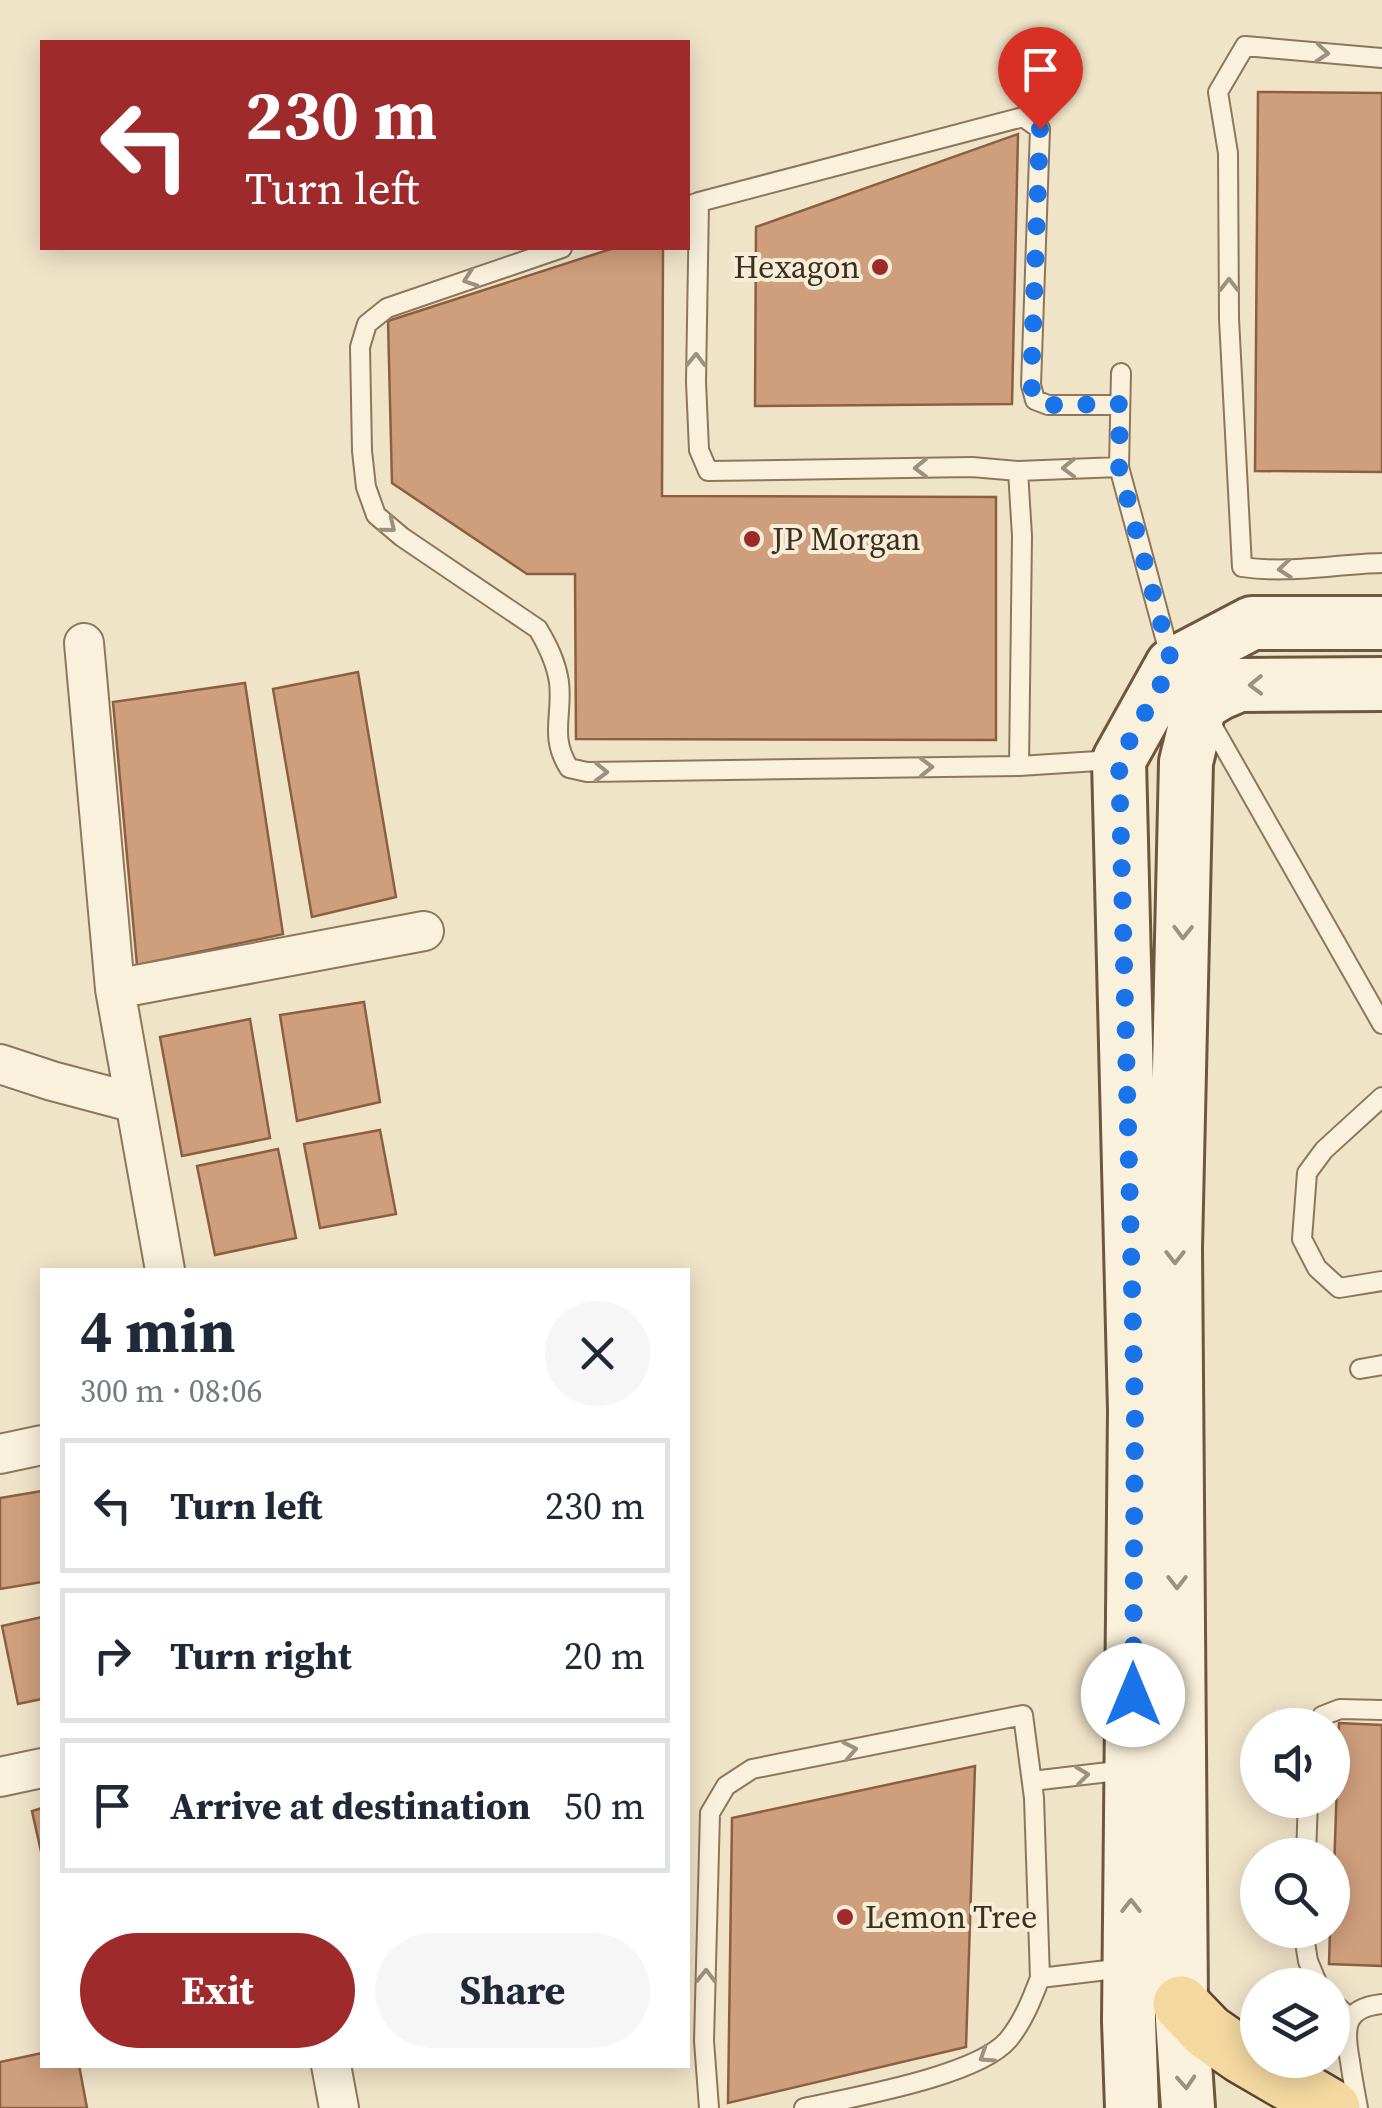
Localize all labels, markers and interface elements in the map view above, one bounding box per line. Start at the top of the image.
pin [998,27,1083,130]
one-way arrow [1315,41,1331,63]
icon: arrive [1013,42,1068,97]
text: 230 m [245,66,437,162]
icon: left [80,80,210,210]
text: Turn left [245,157,419,219]
place label: Hexagon [734,245,860,289]
marker: Hexagon [869,256,891,278]
one-way arrow [463,268,480,288]
one-way arrow [1218,277,1240,292]
one-way arrow [685,352,707,368]
one-way arrow [912,457,928,479]
one-way arrow [1060,457,1076,479]
one-way arrow [378,514,396,532]
place label: JP Morgan [771,517,921,561]
marker: JP Morgan [741,528,763,550]
one-way arrow [1276,558,1292,579]
one-way arrow [1248,674,1264,696]
one-way arrow [920,756,935,778]
one-way arrow [594,761,610,782]
one-way arrow [1172,925,1193,941]
one-way arrow [1164,1250,1186,1266]
text: 4 min [80,1290,236,1372]
button: close [545,1301,650,1406]
text: 300 m · 08:06 [80,1369,262,1413]
icon: left [85,1478,140,1533]
text: Turn left [170,1480,322,1532]
text: 230 m [545,1480,645,1532]
one-way arrow [1167,1575,1188,1591]
icon: right [85,1628,140,1683]
text: Turn right [170,1630,352,1682]
text: 20 m [564,1630,645,1682]
position arrow [1081,1643,1185,1747]
map controls [1240,1708,1350,2078]
button: sound [1240,1708,1350,1818]
one-way arrow [841,1740,858,1761]
one-way arrow [1074,1765,1090,1786]
icon: arrive [85,1778,140,1833]
text: Arrive at destination [170,1780,531,1832]
text: 50 m [564,1780,645,1832]
button: search [1240,1838,1350,1948]
place label: Lemon Tree [865,1895,1037,1939]
one-way arrow [1120,1897,1142,1912]
marker: Lemon Tree [834,1906,856,1928]
button: Exit [80,1933,355,2048]
button: Share [375,1933,650,2048]
one-way arrow [695,1967,717,1982]
button: layers [1240,1968,1350,2078]
one-way arrow [978,2043,996,2062]
one-way arrow [1175,2074,1196,2090]

